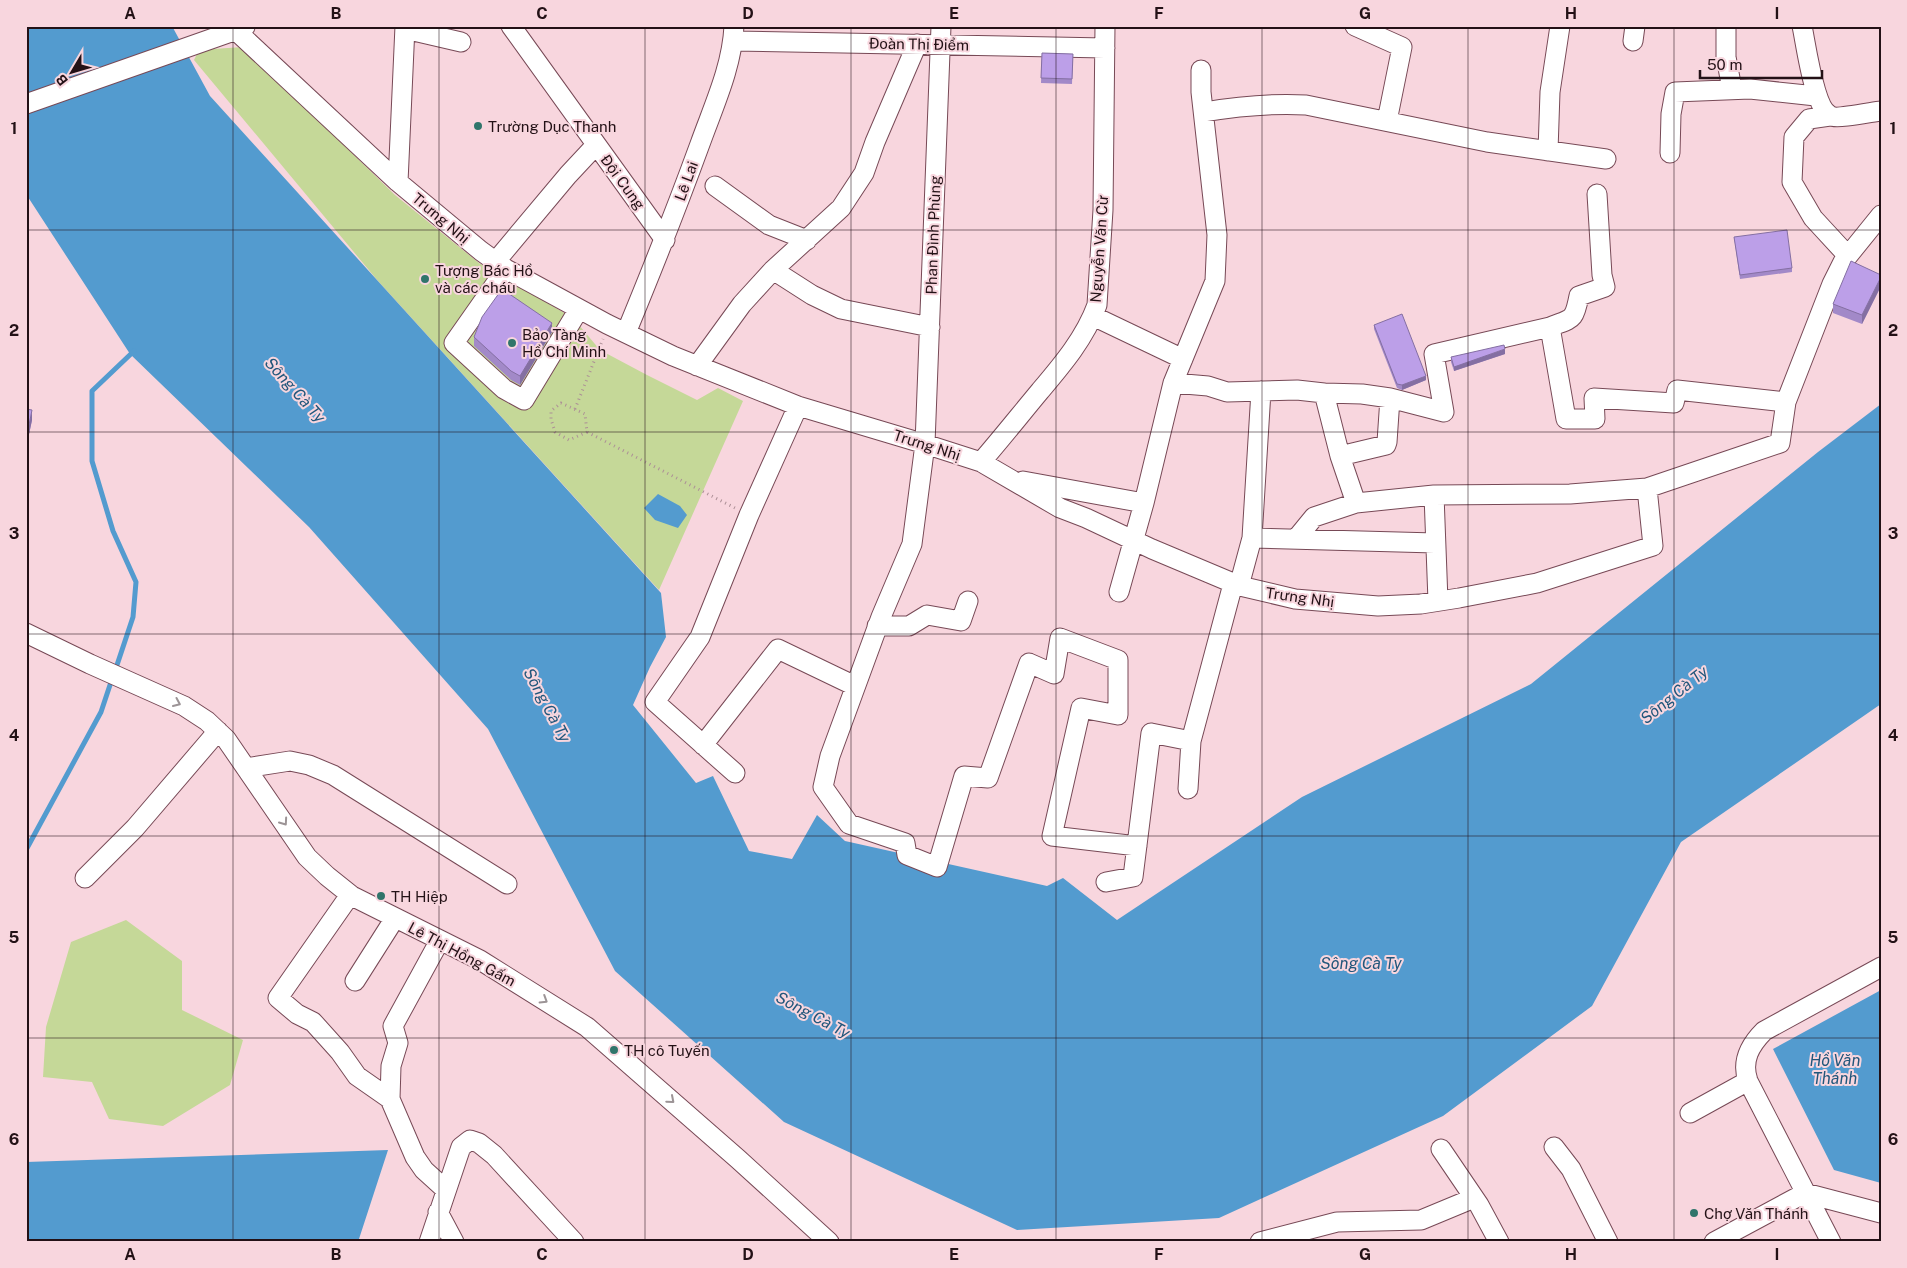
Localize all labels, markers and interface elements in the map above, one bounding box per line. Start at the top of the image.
text: A [124,4,136,23]
text: B [331,4,342,23]
text: C [536,4,548,23]
text: D [742,4,754,23]
text: E [949,4,959,23]
text: F [1154,4,1164,23]
text: G [1359,4,1371,23]
text: H [1565,4,1577,23]
text: I [1775,4,1779,23]
street label: Đoàn Thị Điểm [869,35,969,53]
north arrow [48,48,98,98]
scale bar [1700,48,1822,80]
text: 50 m [1707,56,1742,73]
text: B [52,71,71,89]
place label: Trường Dục Thanh [488,118,616,135]
text: 1 [11,119,17,138]
text: 1 [1890,119,1896,138]
marker: Trường Dục Thanh [472,120,484,132]
street label: Đội Cung [597,151,649,213]
street label: Lê Lai [671,159,701,203]
street label: Phan Đình Phùng [922,175,944,295]
street label: Trưng Nhị [409,189,473,247]
street label: Nguyễn Văn Cừ [1087,195,1111,303]
place label: Tượng Bác Hồ và các cháu [435,262,533,296]
marker: Tượng Bác Hồ và các cháu [419,273,431,285]
text: 2 [9,321,19,340]
text: 2 [1888,321,1898,340]
place label: Bảo Tàng Hồ Chí Minh [522,326,606,360]
marker: Bảo Tàng Hồ Chí Minh [506,337,518,349]
water label: Sông Cà Ty [261,353,330,427]
street label: Trưng Nhị [891,426,963,464]
text: 3 [9,524,19,543]
text: 3 [1888,524,1898,543]
street label: Trưng Nhị [1265,584,1335,610]
water label: Sông Cà Ty [1636,662,1712,728]
water label: Sông Cà Ty [520,665,575,746]
one-way arrow [172,696,181,707]
text: 4 [9,726,20,745]
text: 4 [1888,726,1899,745]
one-way arrow [278,816,287,825]
place label: TH Hiệp [391,888,448,905]
marker: TH Hiệp [375,890,387,902]
street label: Lê Thị Hồng Gấm [405,919,519,989]
text: 5 [9,928,20,947]
text: 5 [1888,928,1899,947]
water label: Sông Cà Ty [1320,954,1402,973]
water label: Sông Cà Ty [773,988,854,1043]
one-way arrow [538,994,547,1003]
place label: TH cô Tuyến [624,1042,710,1059]
marker: TH cô Tuyến [608,1044,620,1056]
water label: Hồ Văn Thánh [1810,1051,1861,1088]
one-way arrow [665,1095,674,1104]
text: 6 [9,1130,19,1149]
text: 6 [1888,1130,1898,1149]
place label: Chợ Văn Thánh [1704,1205,1808,1222]
marker: Chợ Văn Thánh [1688,1207,1700,1219]
text: A [124,1245,136,1264]
text: B [331,1245,342,1264]
text: C [536,1245,548,1264]
text: D [742,1245,754,1264]
text: E [949,1245,959,1264]
text: F [1154,1245,1164,1264]
text: G [1359,1245,1371,1264]
text: H [1565,1245,1577,1264]
text: I [1775,1245,1779,1264]

